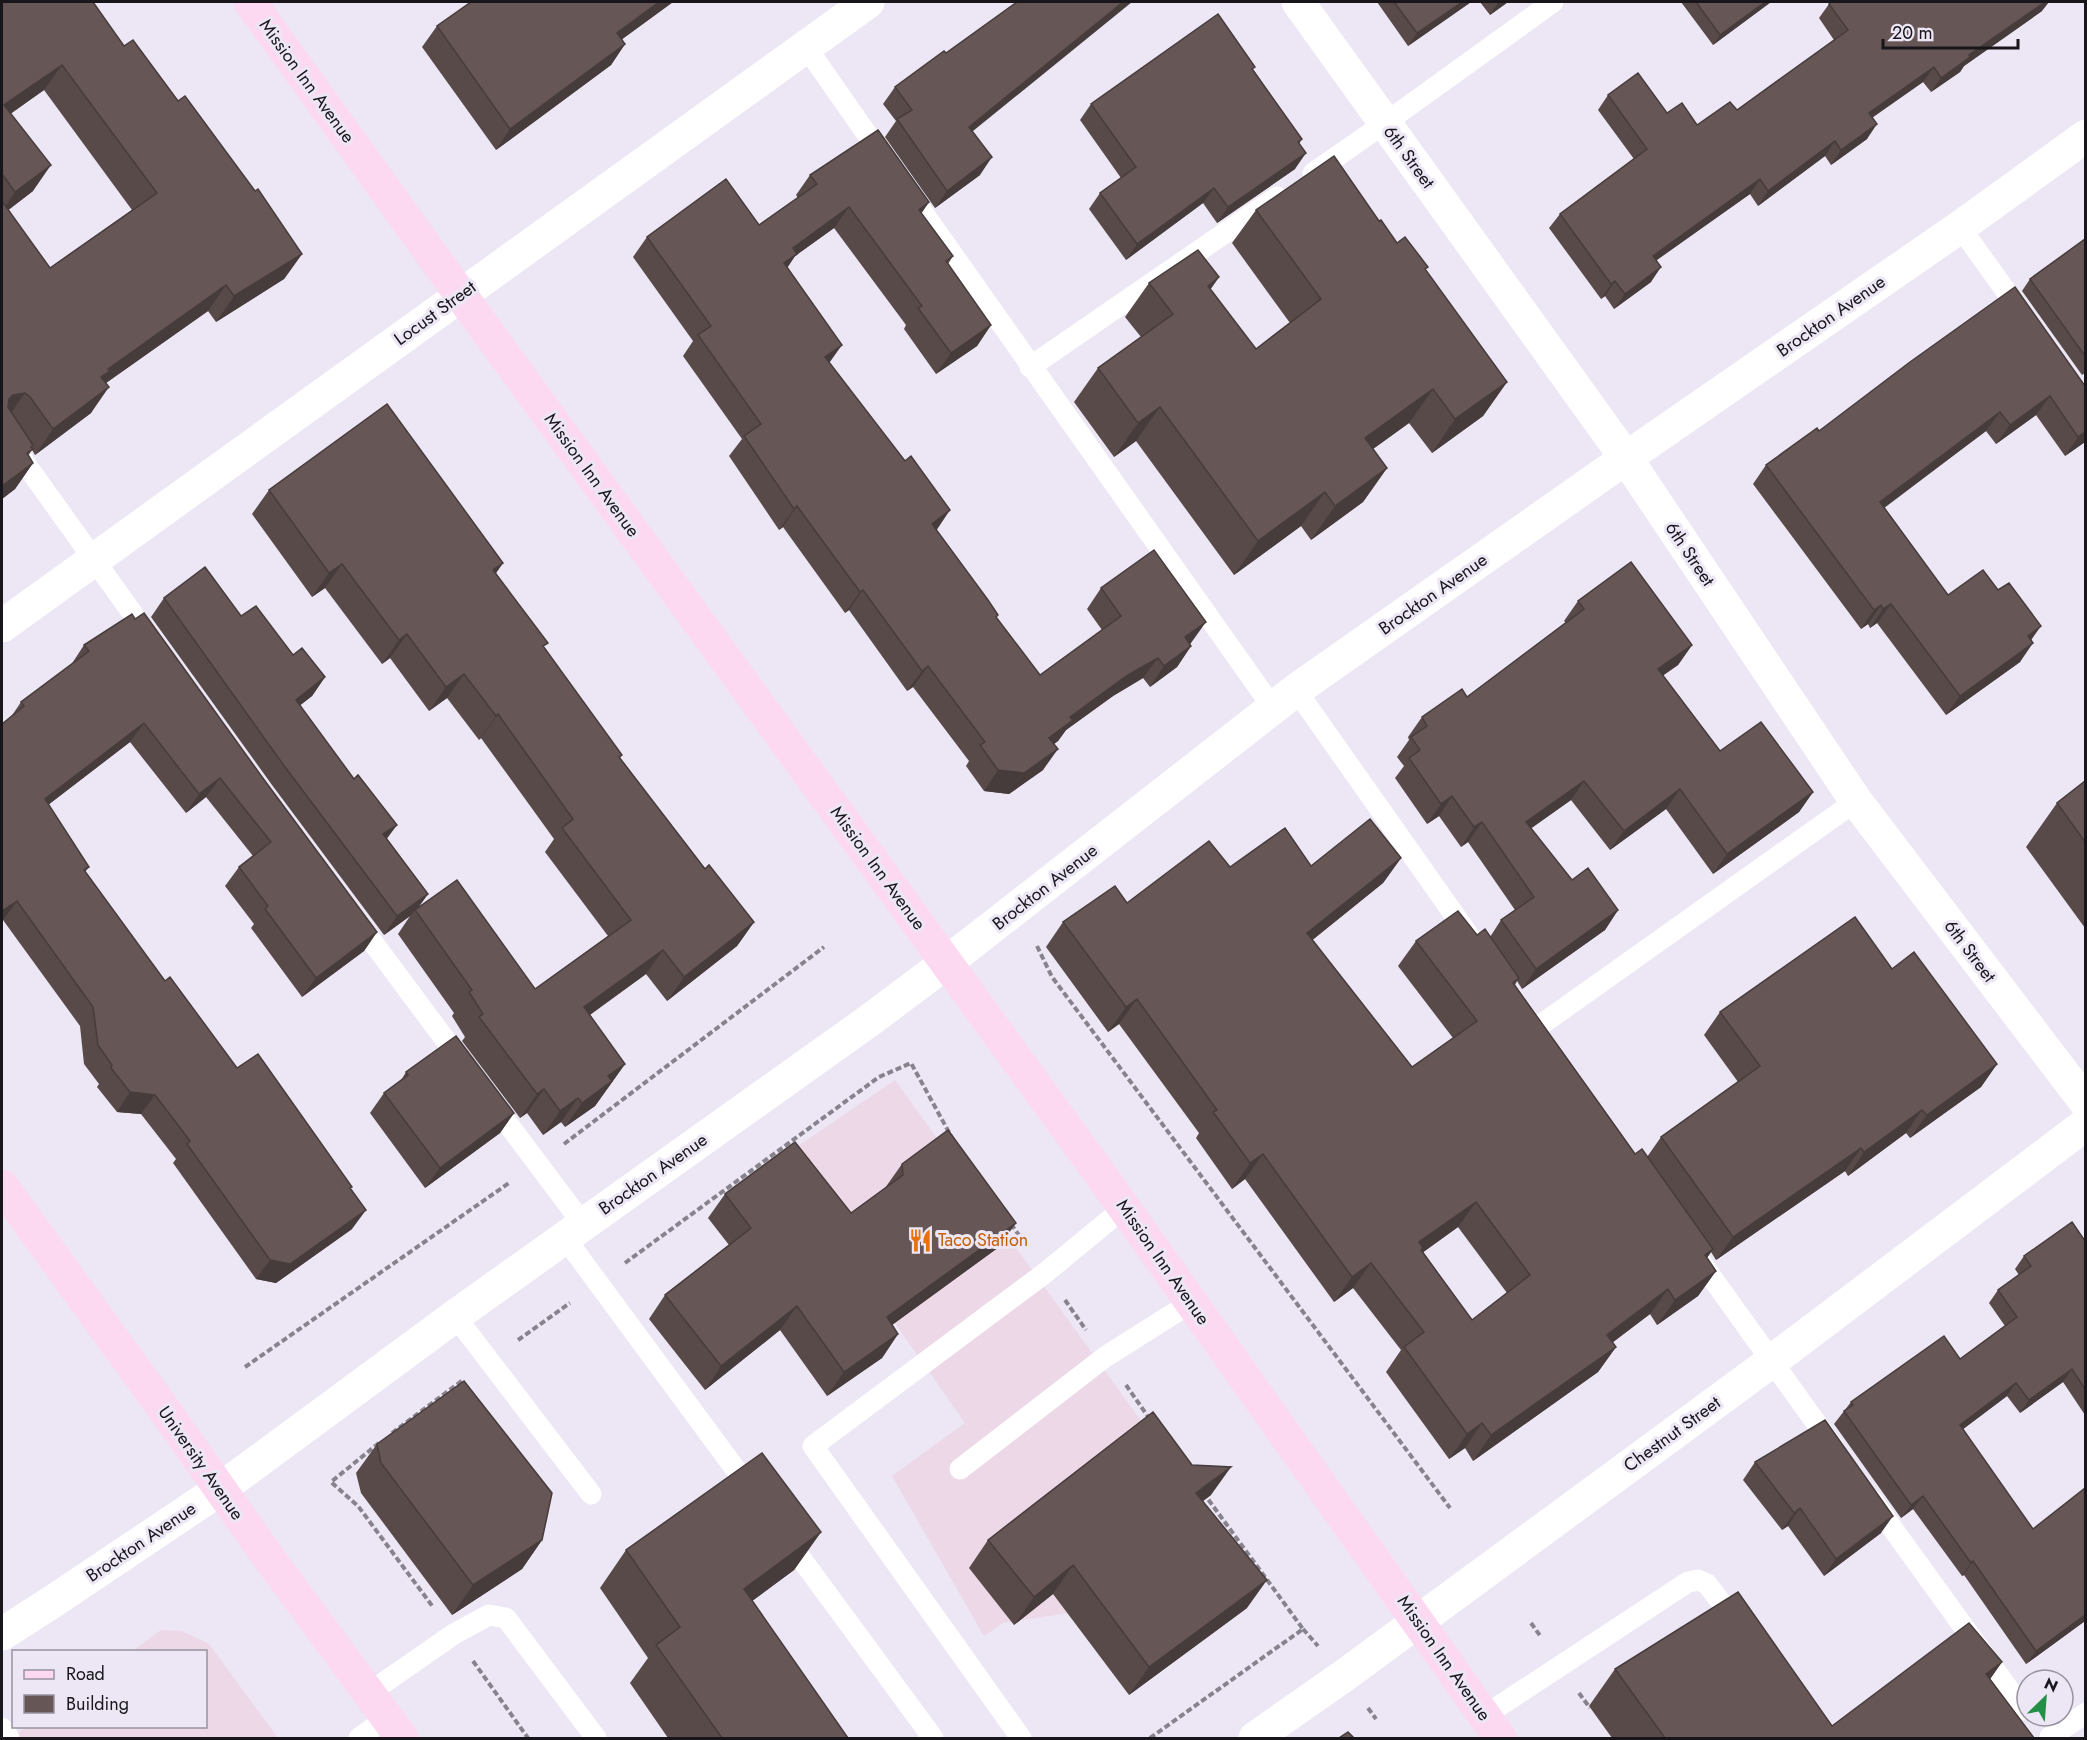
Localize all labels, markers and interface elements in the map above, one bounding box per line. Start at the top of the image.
scale bar [1883,12,2018,50]
street label: Mission Inn Avenue [253,14,361,148]
text: 20 m [1892,20,1932,46]
street label: 6th Street [1377,120,1441,195]
street label: Brockton Avenue [1771,269,1891,363]
street label: Locust Street [389,274,482,352]
street label: Mission Inn Avenue [538,408,646,542]
street label: 6th Street [1659,517,1721,592]
street label: Brockton Avenue [1373,547,1493,641]
street label: Mission Inn Avenue [824,801,932,935]
street label: Brockton Avenue [987,838,1103,936]
street label: 6th Street [1938,914,2003,988]
street label: Brockton Avenue [593,1127,713,1221]
street label: Mission Inn Avenue [1110,1194,1216,1330]
restaurant icon: Taco Station [907,1227,933,1253]
place label: Taco Station [938,1227,1028,1253]
street label: Chestnut Street [1618,1390,1726,1478]
street label: University Avenue [152,1401,250,1525]
street label: Brockton Avenue [81,1496,201,1588]
street label: Mission Inn Avenue [1391,1590,1497,1726]
legend [12,1650,207,1728]
text: Road [66,1661,105,1687]
north arrow [2015,1668,2075,1728]
text: N [2041,1672,2062,1698]
text: Building [66,1691,129,1717]

